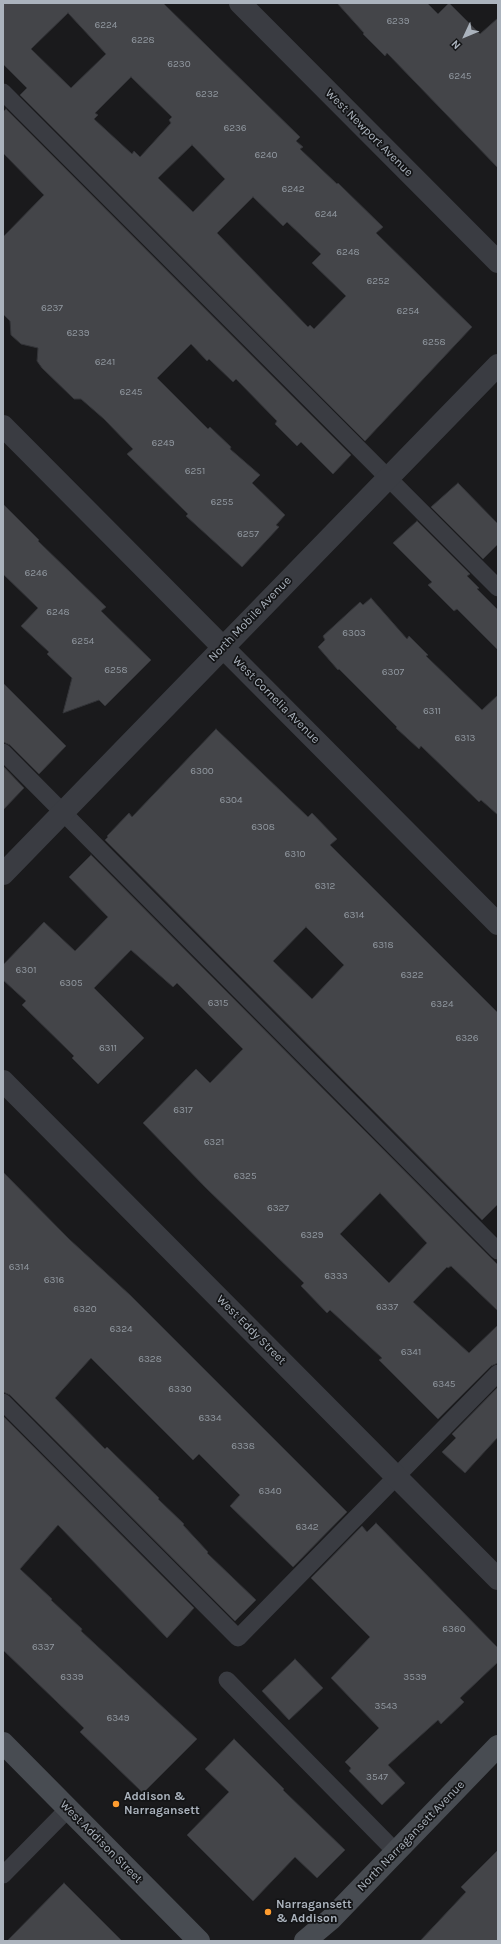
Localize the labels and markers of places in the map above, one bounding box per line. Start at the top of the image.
place label: Addison & Narragansett [124,1790,200,1818]
marker: Addison & Narragansett [111,1799,121,1809]
place label: Narragansett & Addison [276,1898,352,1926]
marker: Narragansett & Addison [263,1907,273,1917]

